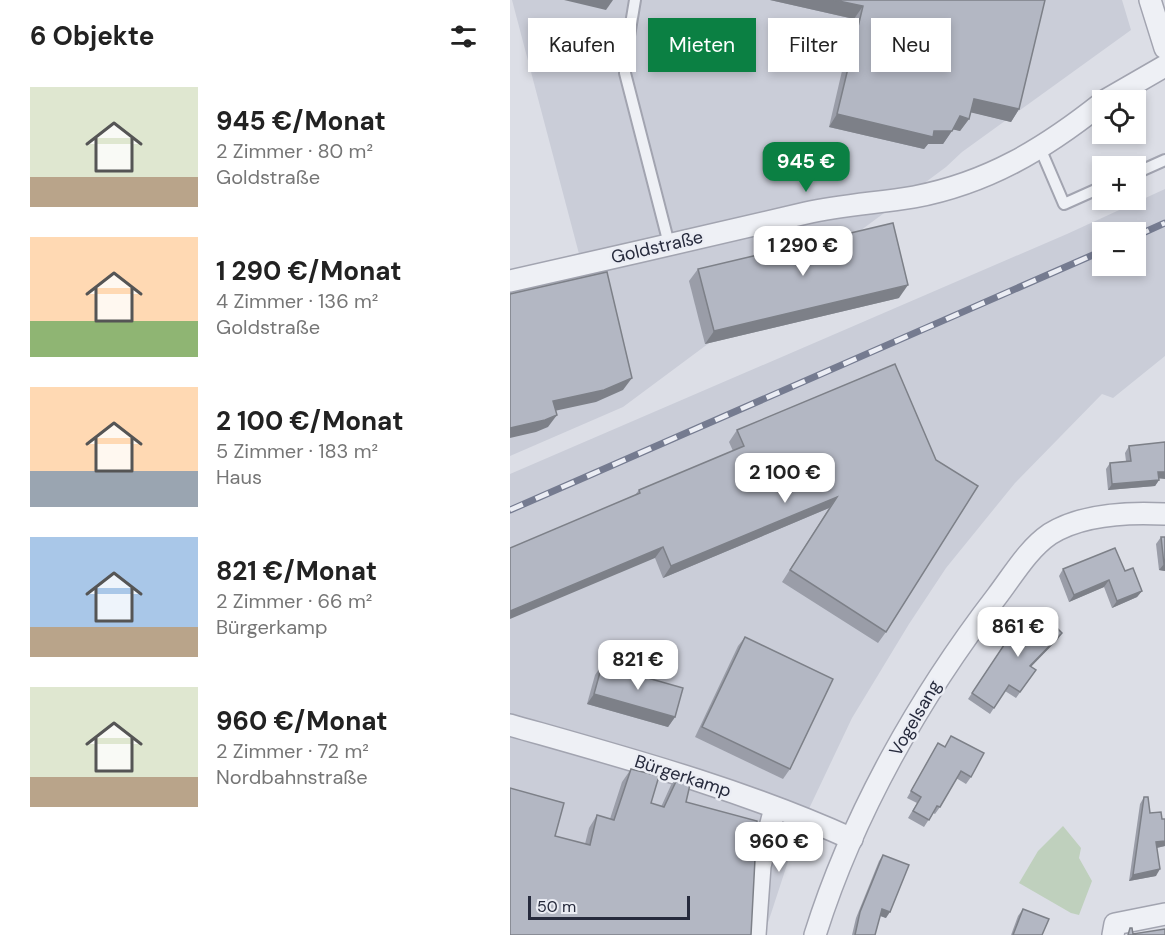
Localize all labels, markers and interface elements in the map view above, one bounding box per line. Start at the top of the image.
chip: Kaufen [528,18,636,72]
chip: Mieten [648,18,756,72]
chip: Filter [768,18,859,72]
chip: Neu [871,18,951,72]
text: 6 Objekte [30,19,154,53]
icon: filters [447,20,480,53]
map controls [1092,90,1146,276]
button: locate [1092,90,1146,144]
text: 945 €/Monat [216,104,386,138]
icon: home [78,111,150,183]
text: 2 Zimmer · 80 m² [216,138,373,164]
pin: 945 € [764,142,848,193]
text: 945 € [777,148,835,174]
button: + [1092,156,1146,210]
text: Goldstraße [216,164,320,190]
button: − [1092,222,1146,276]
street label: Goldstraße [609,225,705,269]
pin: 1 290 € [748,226,858,277]
text: 1 290 € [768,232,838,258]
text: 1 290 €/Monat [216,254,402,288]
icon: home [78,261,150,333]
text: 4 Zimmer · 136 m² [216,288,378,314]
text: Goldstraße [216,314,320,340]
text: 2 100 €/Monat [216,404,403,438]
icon: home [78,411,150,483]
text: 5 Zimmer · 183 m² [216,438,378,464]
pin: 2 100 € [730,453,840,504]
text: 2 100 € [749,459,821,485]
text: Haus [216,464,262,490]
text: 821 €/Monat [216,554,377,588]
icon: home [78,561,150,633]
text: 2 Zimmer · 66 m² [216,588,372,614]
pin: 861 € [976,607,1060,658]
text: 861 € [991,613,1045,639]
text: Bürgerkamp [216,614,327,640]
pin: 821 € [596,640,680,691]
text: 821 € [612,646,664,672]
street label: Vogelsang [884,675,946,761]
text: 960 €/Monat [216,704,388,738]
icon: home [78,711,150,783]
text: 2 Zimmer · 72 m² [216,738,369,764]
street label: Bürgerkamp [632,749,734,803]
text: Nordbahnstraße [216,764,368,790]
pin: 960 € [737,822,821,873]
text: 960 € [749,828,809,854]
scale bar [528,893,690,920]
text: 50 m [537,896,576,917]

